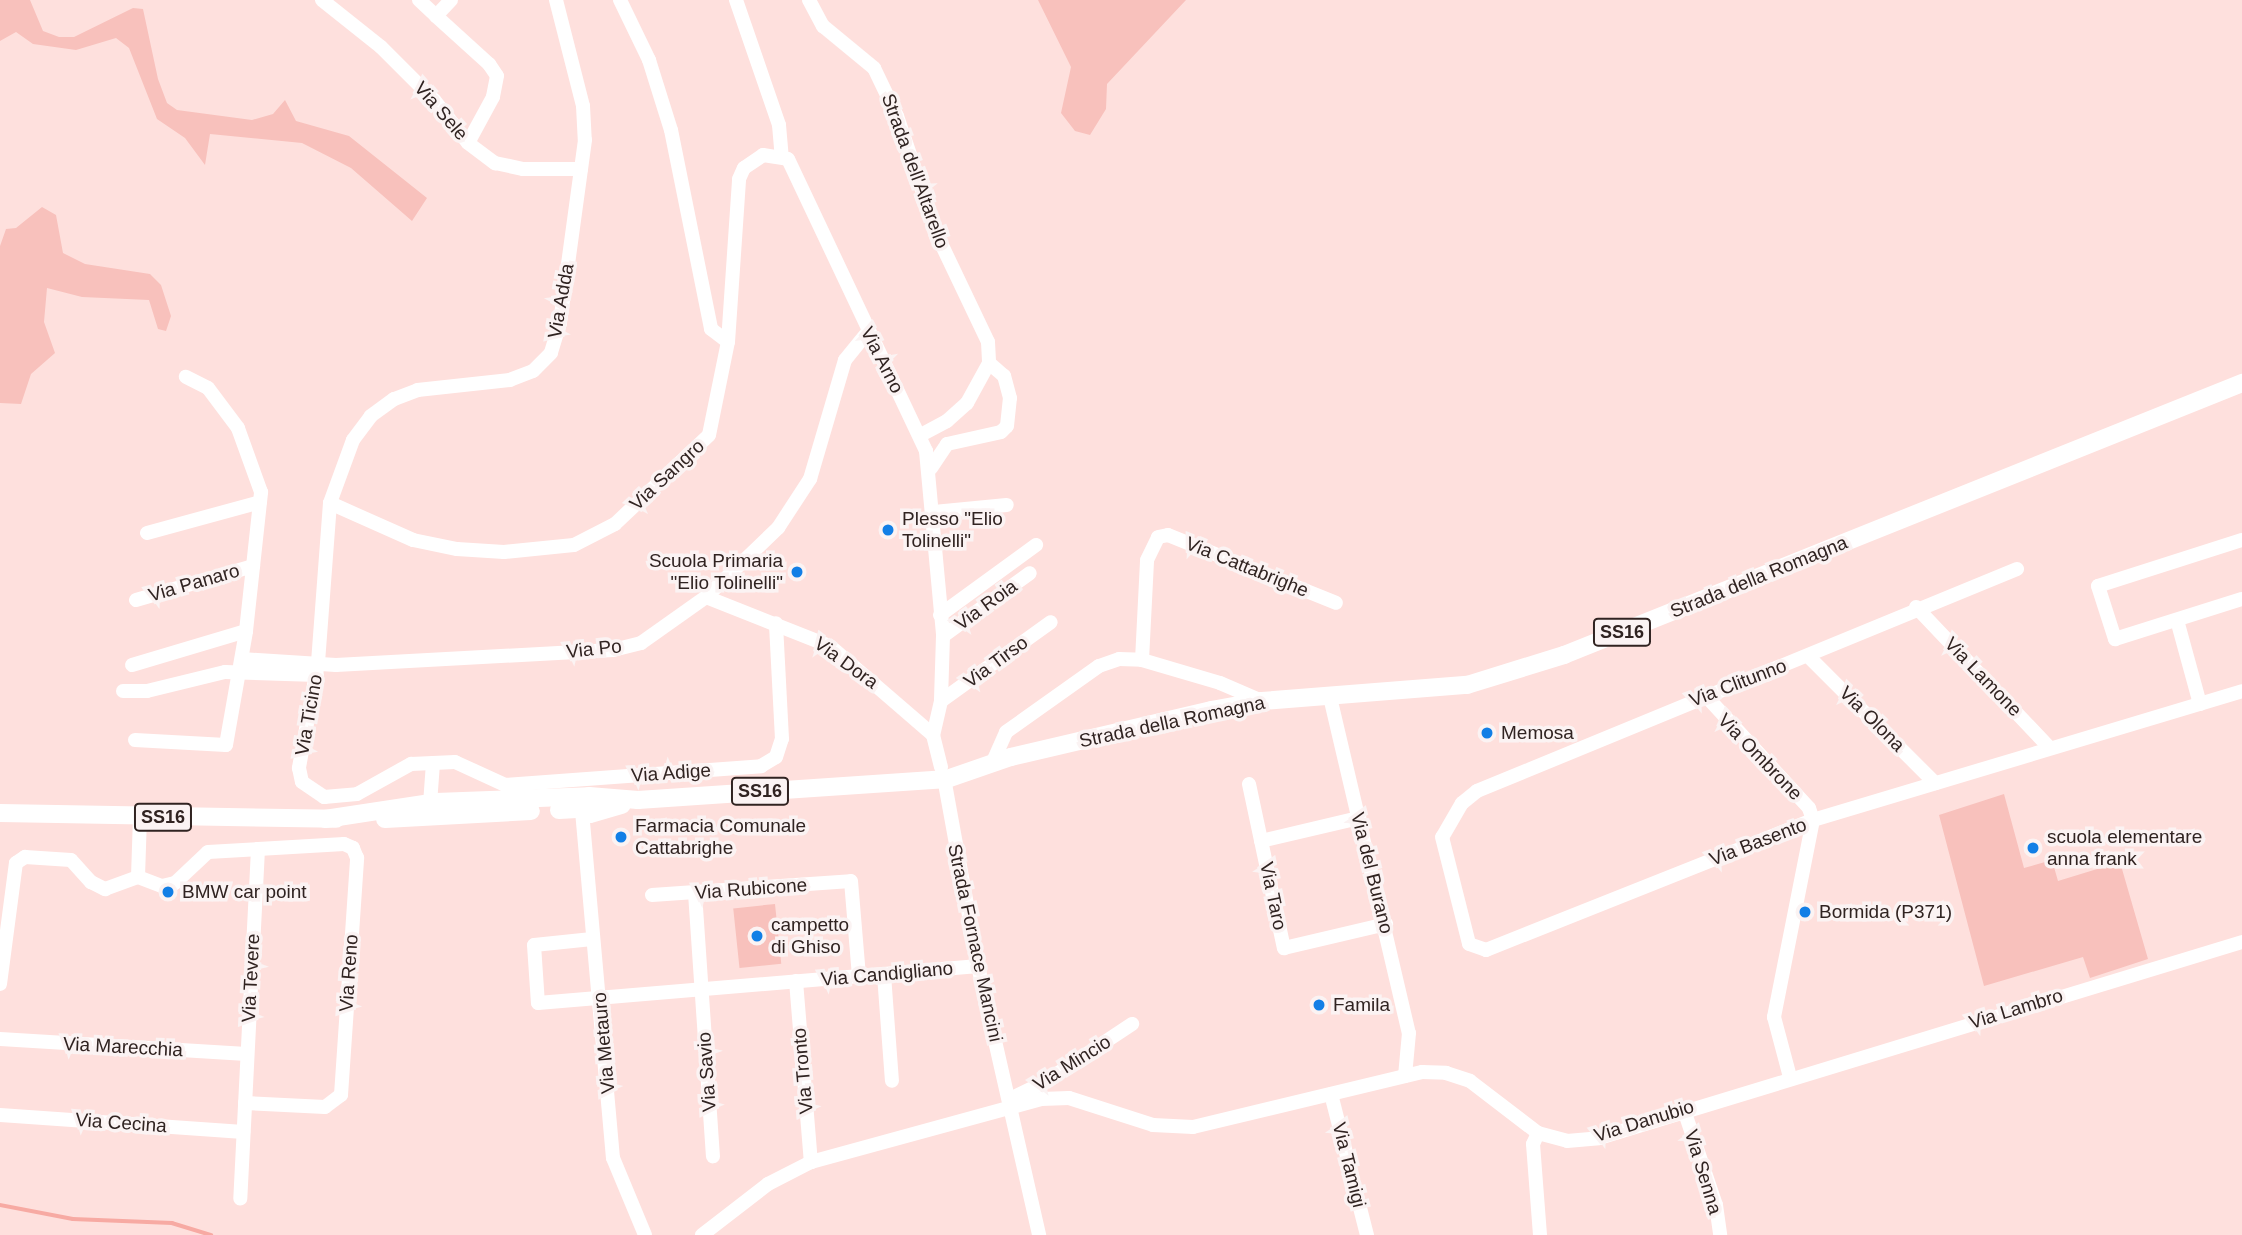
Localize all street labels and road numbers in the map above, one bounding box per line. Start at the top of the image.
street label: Via Sele [409,77,473,145]
street label: Strada dell'Altarello [876,90,954,252]
street label: Via Adda [543,261,579,341]
street label: Via Arno [855,323,909,397]
street label: Via Sangro [625,435,709,515]
street label: Strada della Romagna [1667,531,1851,623]
street label: Via Cattabrighe [1182,532,1312,602]
street label: Via Panaro [146,559,242,607]
street label: Via Roia [950,575,1022,635]
road number: SS16 [1592,618,1652,646]
street label: Via Tirso [959,631,1033,693]
street label: Via Dora [810,632,882,694]
street label: Via Lamone [1940,633,2026,721]
street label: Via Po [565,635,623,663]
street label: Via Clitunno [1686,654,1790,712]
street label: Via Ticino [291,672,327,758]
street label: Via Olona [1835,682,1909,756]
street label: Strada della Romagna [1077,691,1267,753]
street label: Via Ombrone [1713,709,1807,805]
street label: Via Adige [630,759,712,787]
road number: SS16 [730,776,790,806]
road number: SS16 [133,802,193,832]
street label: Via del Burano [1346,810,1398,936]
street label: Via Basento [1706,813,1810,871]
street label: Strada Fornace Mancini [943,842,1007,1044]
street label: Via Taro [1255,860,1291,932]
street label: Via Rubicone [694,874,808,904]
street label: Via Tevere [237,933,265,1023]
street label: Via Reno [335,933,363,1013]
street label: Via Candigliano [820,957,954,991]
street label: Via Lambro [1966,984,2066,1034]
street label: Via Metauro [588,991,620,1095]
street label: Via Tronto [788,1027,818,1115]
street label: Via Mincio [1029,1030,1115,1096]
street label: Via Savio [693,1031,721,1113]
street label: Via Marecchia [62,1032,184,1062]
street label: Via Danubio [1591,1095,1697,1147]
street label: Via Cecina [75,1108,167,1138]
street label: Via Tamigi [1327,1120,1371,1210]
street label: Via Senna [1679,1127,1727,1217]

